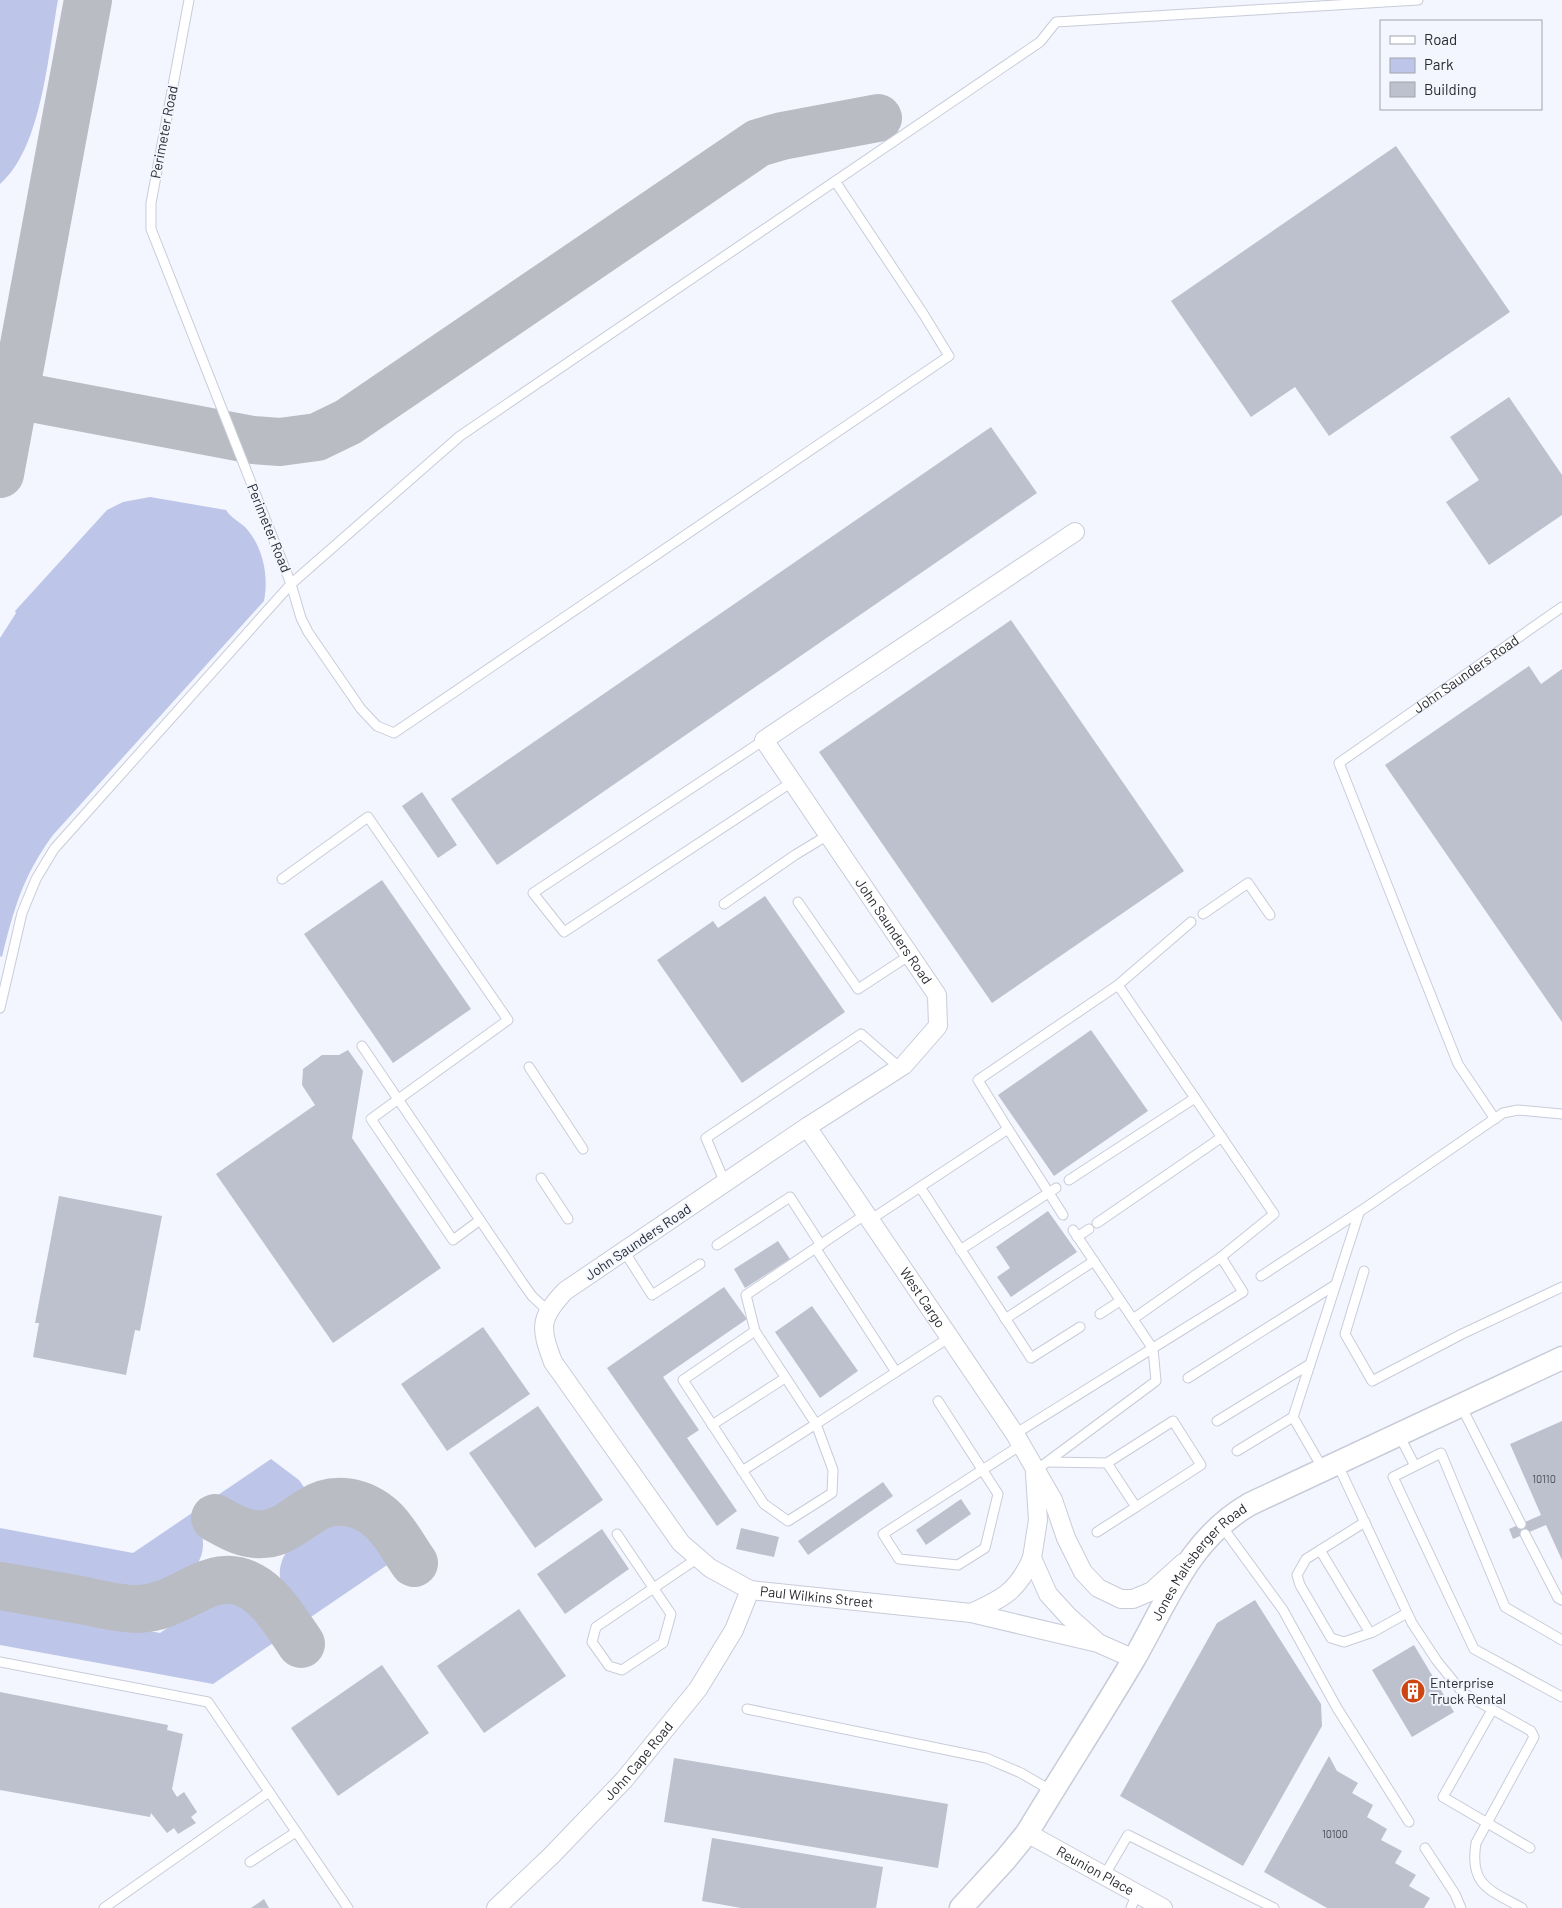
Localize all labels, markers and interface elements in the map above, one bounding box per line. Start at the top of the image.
legend [1380,20,1542,110]
text: Road [1424,30,1457,48]
text: Park [1424,55,1454,73]
text: Building [1424,80,1477,98]
street label: Perimeter Road [146,84,181,180]
street label: Perimeter Road [244,481,295,575]
street label: John Saunders Road [1410,631,1522,716]
street label: John Saunders Road [852,874,936,987]
street label: John Saunders Road [581,1200,694,1283]
street label: West Cargo [897,1264,949,1331]
house number: 10110 [1532,1472,1556,1485]
street label: Jones Maltsberger Road [1147,1499,1249,1623]
street label: Paul Wilkins Street [759,1582,874,1611]
place label: Enterprise Truck Rental [1430,1674,1506,1707]
building icon: Enterprise Truck Rental [1400,1678,1426,1704]
street label: John Cape Road [600,1718,676,1804]
house number: 10100 [1322,1827,1348,1840]
street label: Reunion Place [1054,1842,1137,1898]

